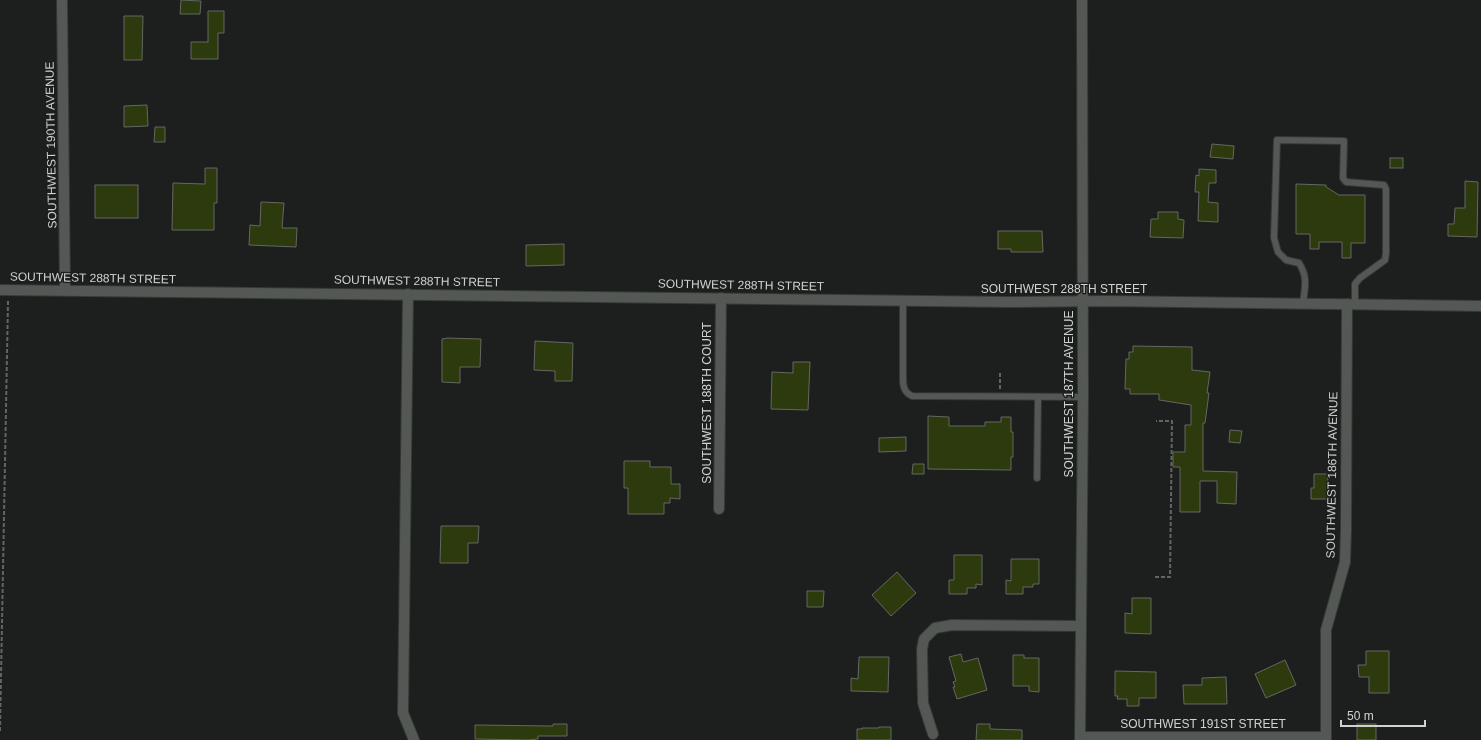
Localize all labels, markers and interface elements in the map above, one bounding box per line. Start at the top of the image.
street label: SOUTHWEST 190TH AVENUE [43,61,59,229]
street label: SOUTHWEST 288TH STREET [10,270,177,286]
street label: SOUTHWEST 288TH STREET [334,273,501,289]
street label: SOUTHWEST 288TH STREET [658,277,825,293]
street label: SOUTHWEST 288TH STREET [981,282,1148,296]
street label: SOUTHWEST 187TH AVENUE [1062,311,1076,477]
street label: SOUTHWEST 188TH COURT [700,322,714,484]
street label: SOUTHWEST 186TH AVENUE [1324,391,1340,559]
scale bar [1341,702,1425,728]
text: 50 m [1347,709,1374,723]
street label: SOUTHWEST 191ST STREET [1120,717,1286,731]

